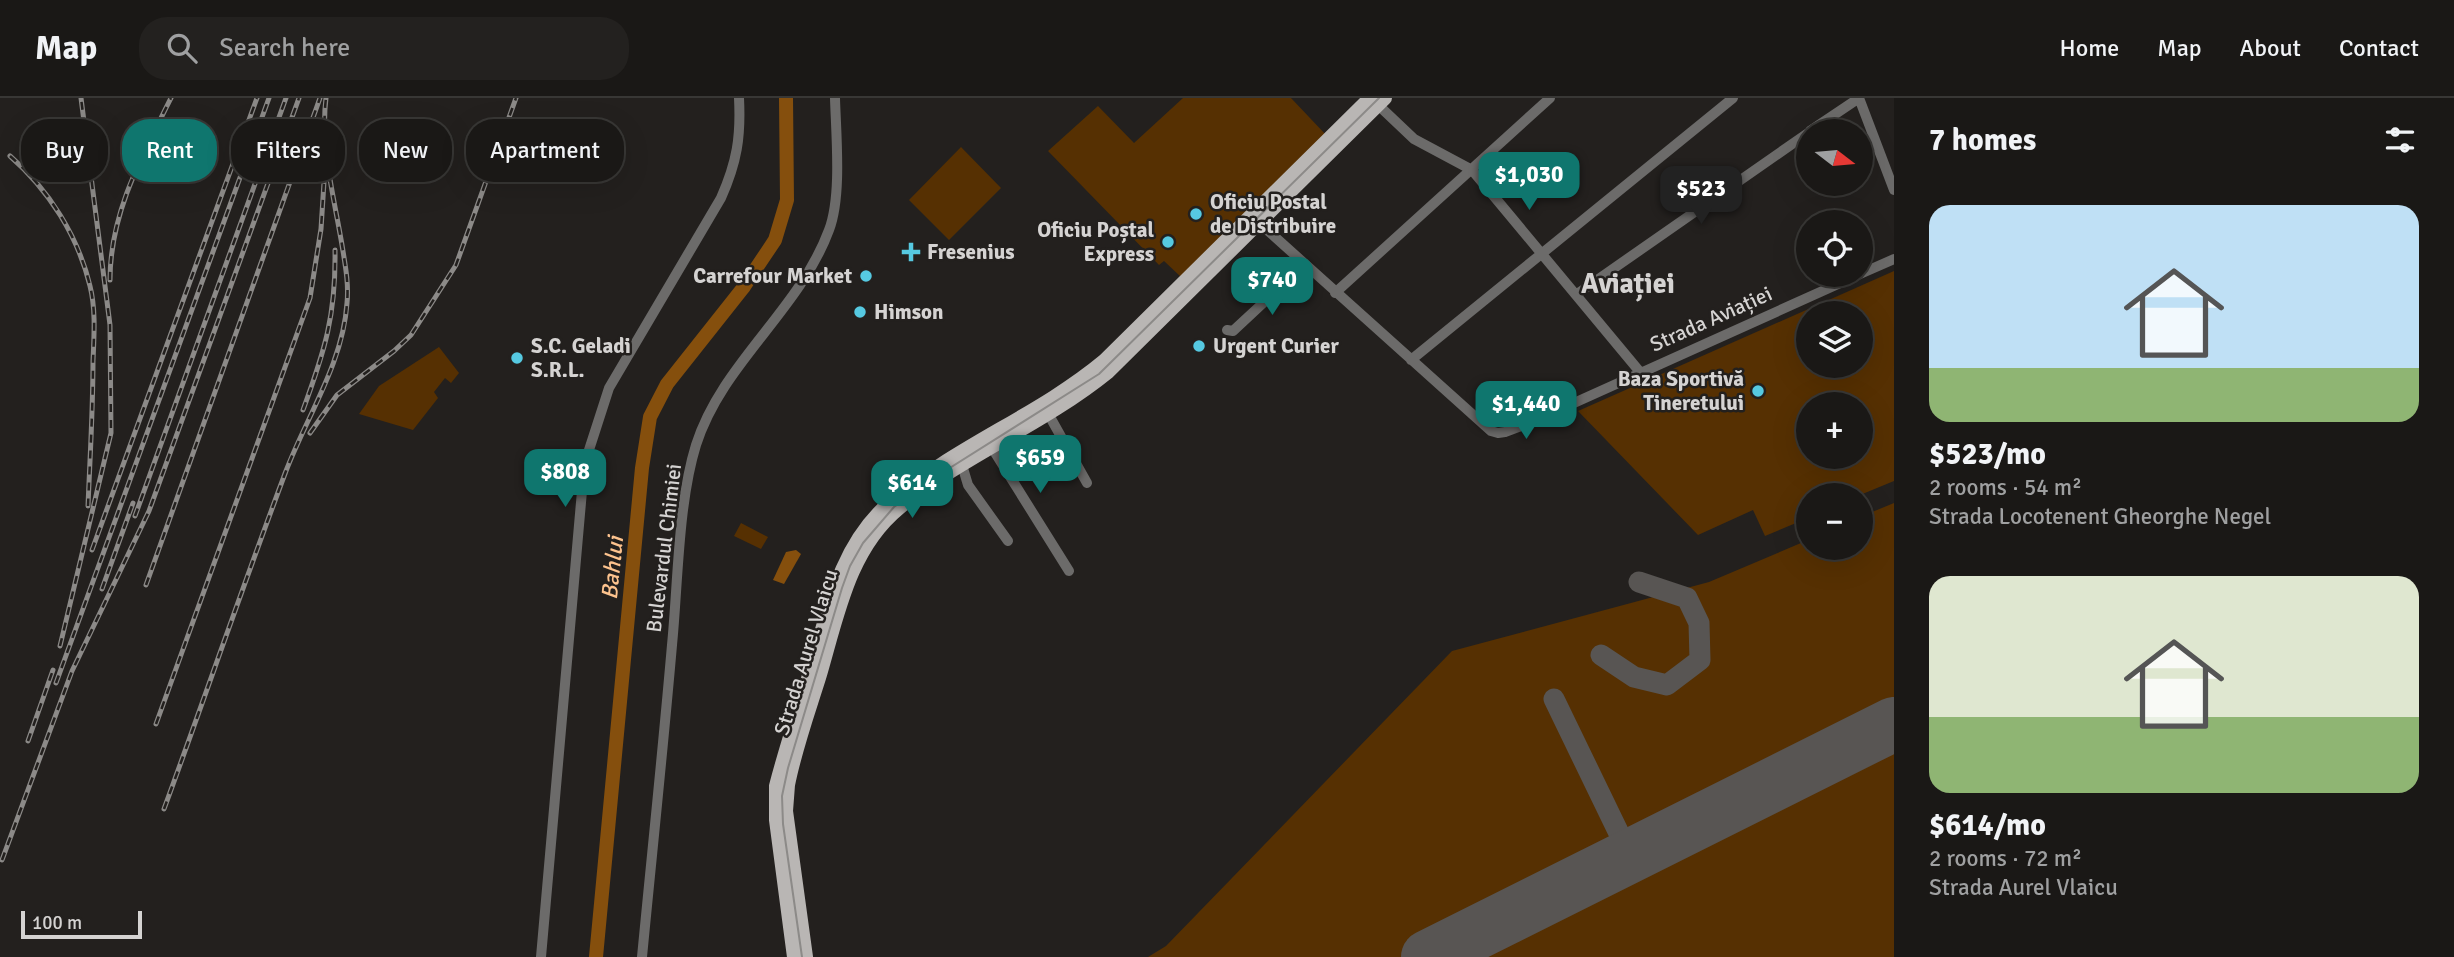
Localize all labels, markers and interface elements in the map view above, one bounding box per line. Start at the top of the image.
search box [139,17,629,80]
text: Map [35,28,97,69]
icon: search [163,29,201,67]
text: Search here [219,32,350,64]
text: Home [2059,33,2119,63]
text: Map [2157,33,2202,63]
text: About [2240,33,2301,63]
text: Contact [2339,33,2419,63]
chip: Buy [21,119,108,182]
chip: Rent [122,119,217,182]
chip: Filters [231,119,345,182]
chip: New [359,119,452,182]
chip: Apartment [466,119,624,182]
north arrow [1796,119,1872,196]
map controls [1796,119,1873,560]
icon: filters [2381,121,2419,159]
text: 7 homes [1929,122,2036,159]
pin: $1,030 [1472,152,1586,212]
text: $1,030 [1495,160,1563,189]
pin: $523 [1660,166,1742,226]
text: $523 [1676,174,1726,203]
place label: Oficiu Postal de Distribuire [1210,189,1336,239]
marker: Oficiu Postal de Distribuire [1188,206,1204,222]
button: locate [1796,210,1873,287]
place label: Oficiu Poștal Express [1037,217,1154,267]
marker: Oficiu Poștal Express [1160,234,1176,250]
place label: Fresenius [927,239,1015,265]
marker: Fresenius [901,242,921,262]
icon: home [2111,250,2237,376]
pin: $740 [1231,258,1313,317]
place label: Carrefour Market [693,263,852,289]
text: $740 [1247,265,1297,294]
district label: Aviației [1581,267,1675,302]
marker: Carrefour Market [858,268,874,284]
street label: Strada Aviației [1646,281,1776,357]
place label: Himson [874,299,943,325]
button: layers [1796,301,1873,378]
marker: Himson [852,304,868,320]
place label: S.C. Geladi S.R.L. [531,333,631,383]
place label: Urgent Curier [1213,333,1340,359]
marker: Urgent Curier [1191,338,1207,354]
marker: S.C. Geladi S.R.L. [509,350,525,366]
place label: Baza Sportivă Tineretului [1618,366,1744,416]
pin: $1,440 [1469,382,1583,441]
marker: Baza Sportivă Tineretului [1750,383,1766,399]
text: $1,440 [1492,389,1560,418]
button: + [1796,392,1873,469]
pin: $659 [999,436,1081,495]
text: $523/mo [1929,436,2046,473]
text: $659 [1015,443,1065,472]
pin: $808 [524,450,606,509]
text: $808 [540,457,590,486]
pin: $614 [871,460,953,520]
street label: Bulevardul Chimiei [641,462,687,634]
text: $614 [887,468,937,497]
text: 2 rooms · 54 m² [1929,473,2082,502]
button: − [1796,483,1873,560]
text: Strada Locotenent Gheorghe Negel [1929,502,2271,531]
water label: Bahlui [595,532,631,601]
street label: Strada Aurel Vlaicu [768,566,844,738]
icon: home [2111,621,2237,747]
text: $614/mo [1929,807,2046,844]
text: 2 rooms · 72 m² [1929,844,2082,873]
text: Strada Aurel Vlaicu [1929,873,2118,902]
scale bar [21,908,142,940]
text: 100 m [32,911,82,935]

